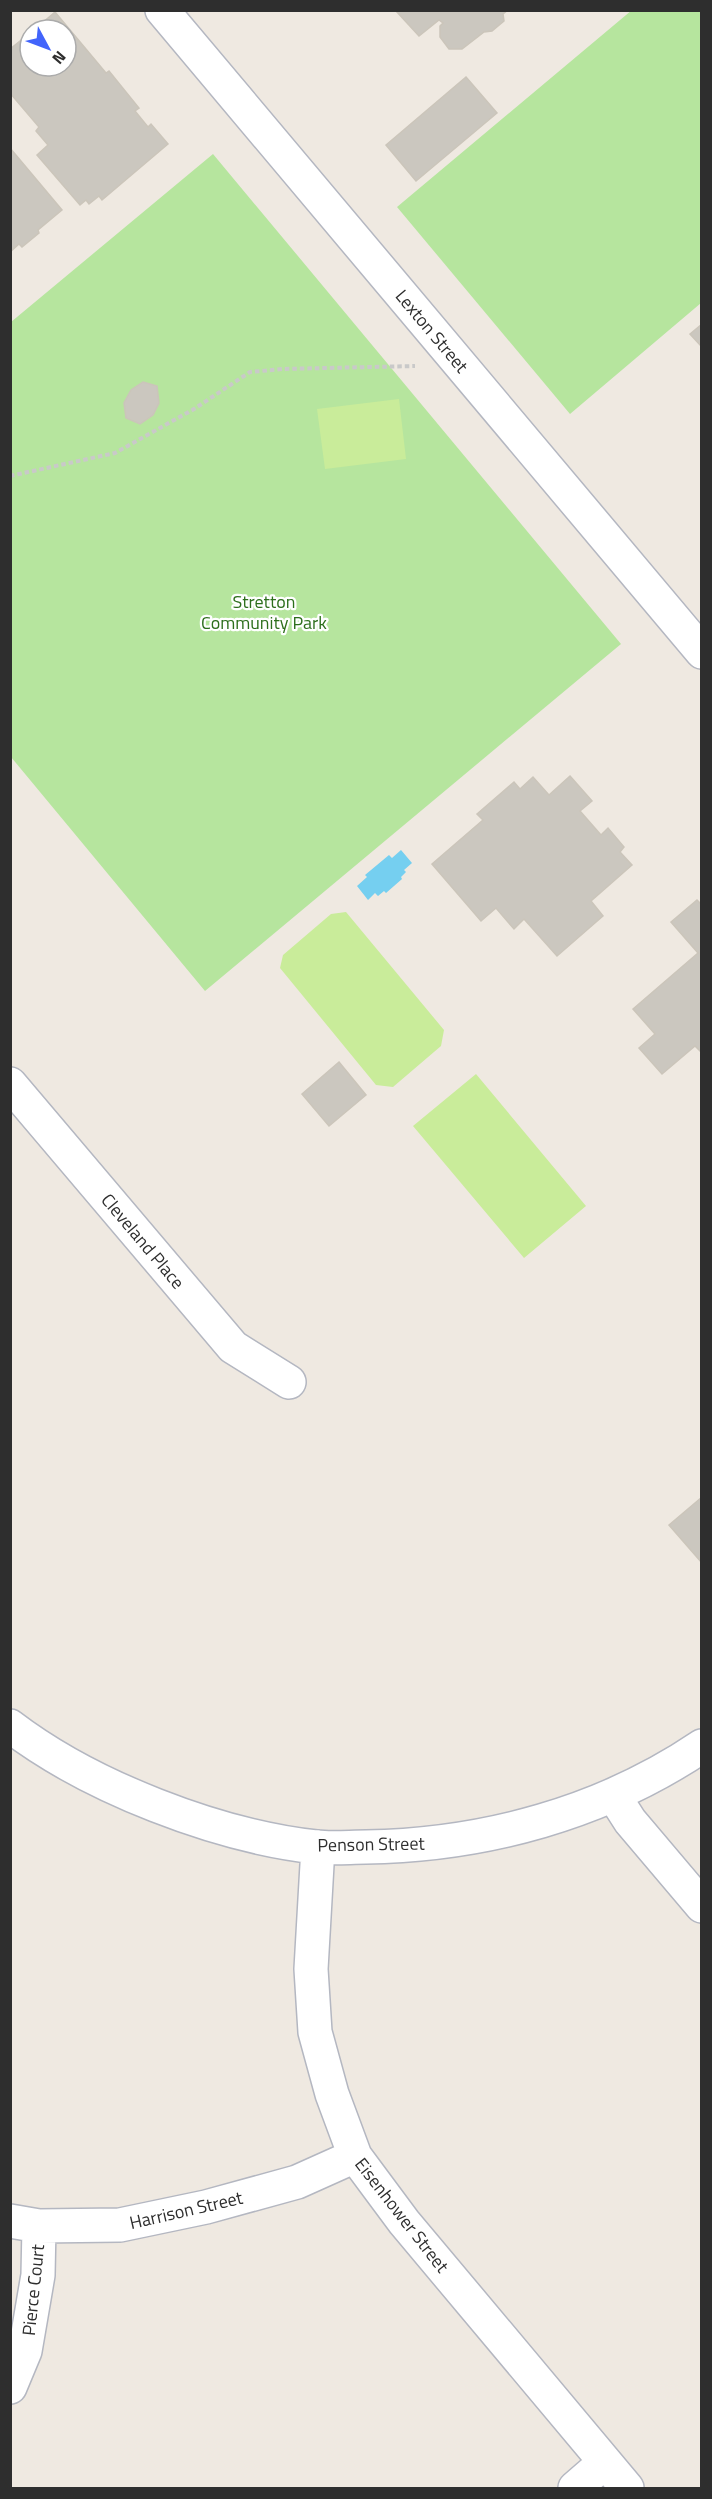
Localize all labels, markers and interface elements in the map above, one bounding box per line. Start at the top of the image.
north arrow [18,18,78,78]
text: N [47,46,72,70]
street label: Lexton Street [389,283,475,379]
park label: Stretton Community Park [201,588,327,636]
street label: Cleveland Place [95,1187,191,1295]
street label: Penson Street [317,1830,426,1858]
street label: Eisenhower Street [348,2152,456,2279]
street label: Harrison Street [127,2184,246,2236]
street label: Pierce Court [15,2242,51,2337]

